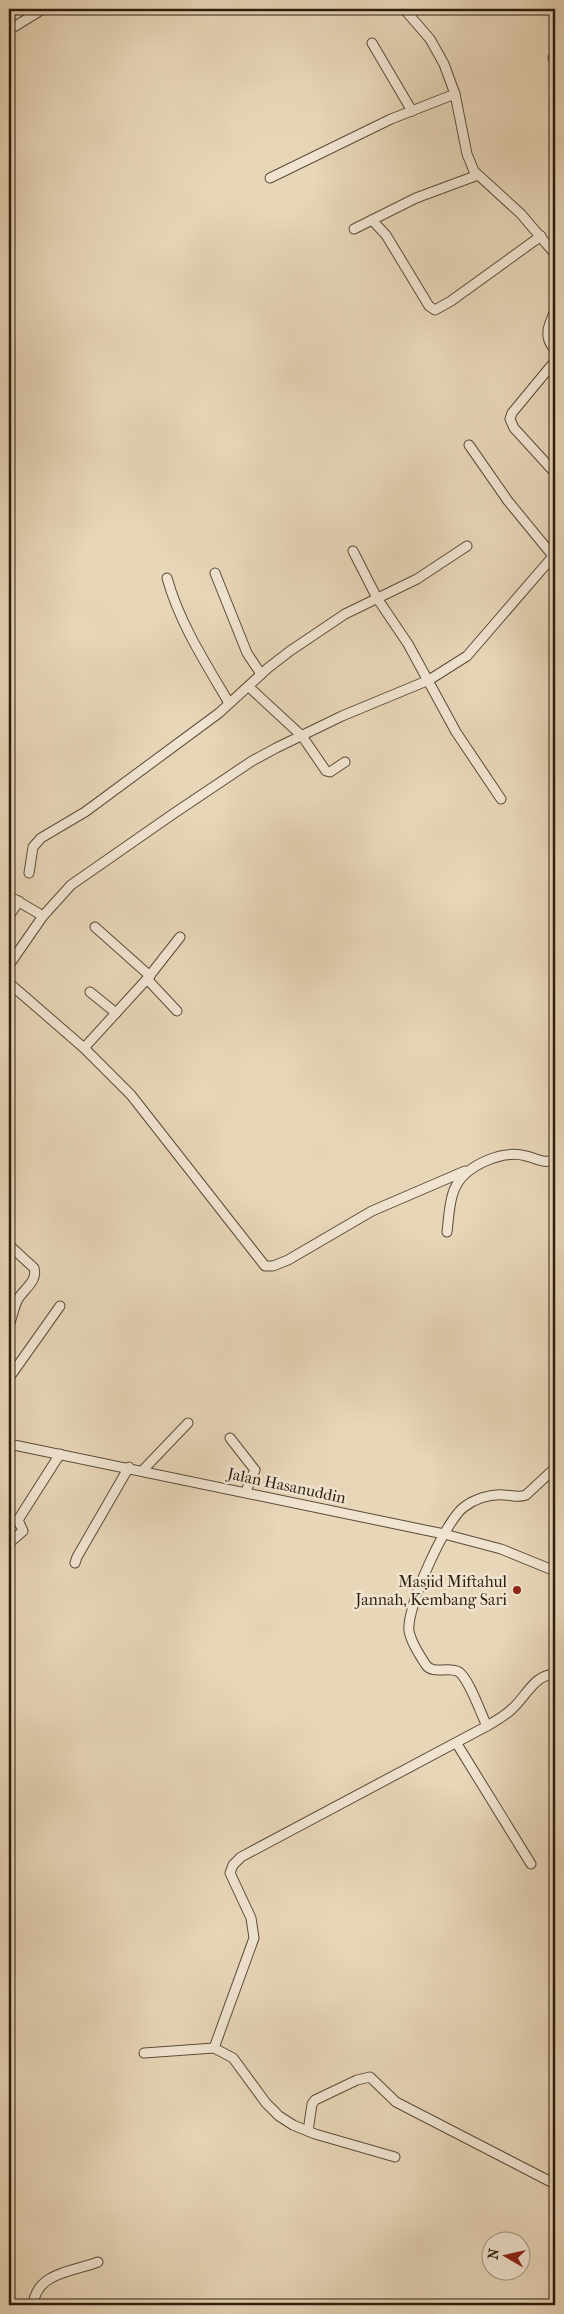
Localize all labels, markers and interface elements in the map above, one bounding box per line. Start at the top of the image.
street label: Jalan Hasanuddin [224,1463,349,1507]
place label: Masjid Miftahul Jannah, Kembang Sari [353,1572,508,1609]
marker: Masjid Miftahul Jannah, Kembang Sari [511,1584,523,1596]
north arrow [482,2232,532,2282]
text: N [484,2247,503,2261]

